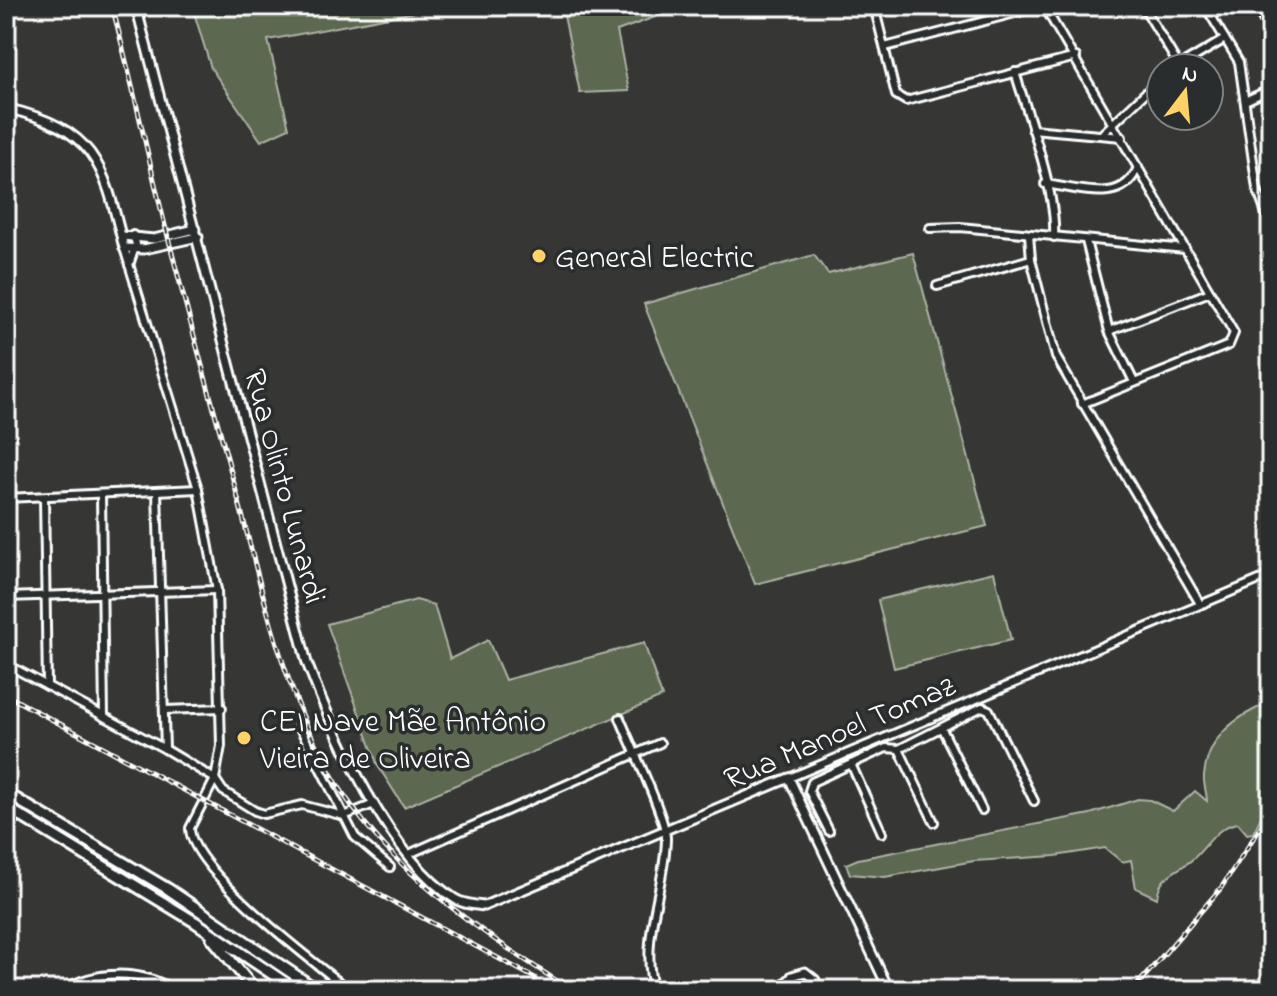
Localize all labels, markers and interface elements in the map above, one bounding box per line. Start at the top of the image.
north arrow [1145,52,1225,132]
text: N [1178,58,1201,93]
place label: General Electric [555,236,755,283]
marker: General Electric [530,247,548,265]
street label: Rua Olinto Lunardi [229,364,337,610]
street label: Rua Manoel Tomaz [717,664,964,804]
place label: CEI Nave Mãe Antônio Vieira de Oliveira [259,700,546,784]
marker: CEI Nave Mãe Antônio Vieira de Oliveira [235,729,253,747]

